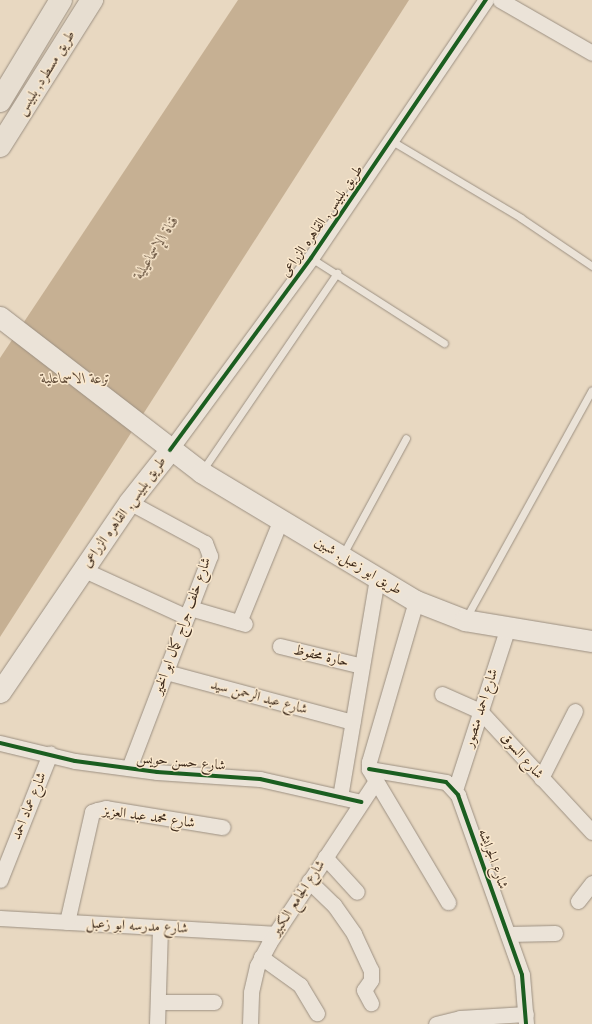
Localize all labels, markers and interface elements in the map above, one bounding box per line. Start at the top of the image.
street label: طريق مسطرد, بلبيس [13,27,79,119]
street label: طريق بلبيس, القاهره الزراعى [277,162,367,280]
water label: قناة الإسماعيلية [131,213,183,283]
water label: ترعة الاسماعلية [41,371,111,389]
street label: طريق بلبيس, القاهره الزراعى [78,453,170,571]
street label: طريق ابو زعبل, شبين [311,533,405,599]
street label: شارع خلف جراج كمال ابو الخير [149,555,215,697]
street label: حارة محفوظ [292,642,350,670]
street label: شارع احمد منصور [460,667,502,749]
street label: شارع عبد الرحمن سيد [209,676,309,718]
street label: شارع السوق [497,730,547,782]
street label: شارع حسن حويس [136,750,226,774]
street label: شارع عماد احمد [8,770,50,842]
street label: شارع محمد عبد العزيز [102,802,196,832]
street label: شارع الجرايشه [474,826,512,892]
street label: شارع الجامع الكبير [267,857,329,939]
street label: شارع مدرسه ابو زعبل [86,915,188,937]

